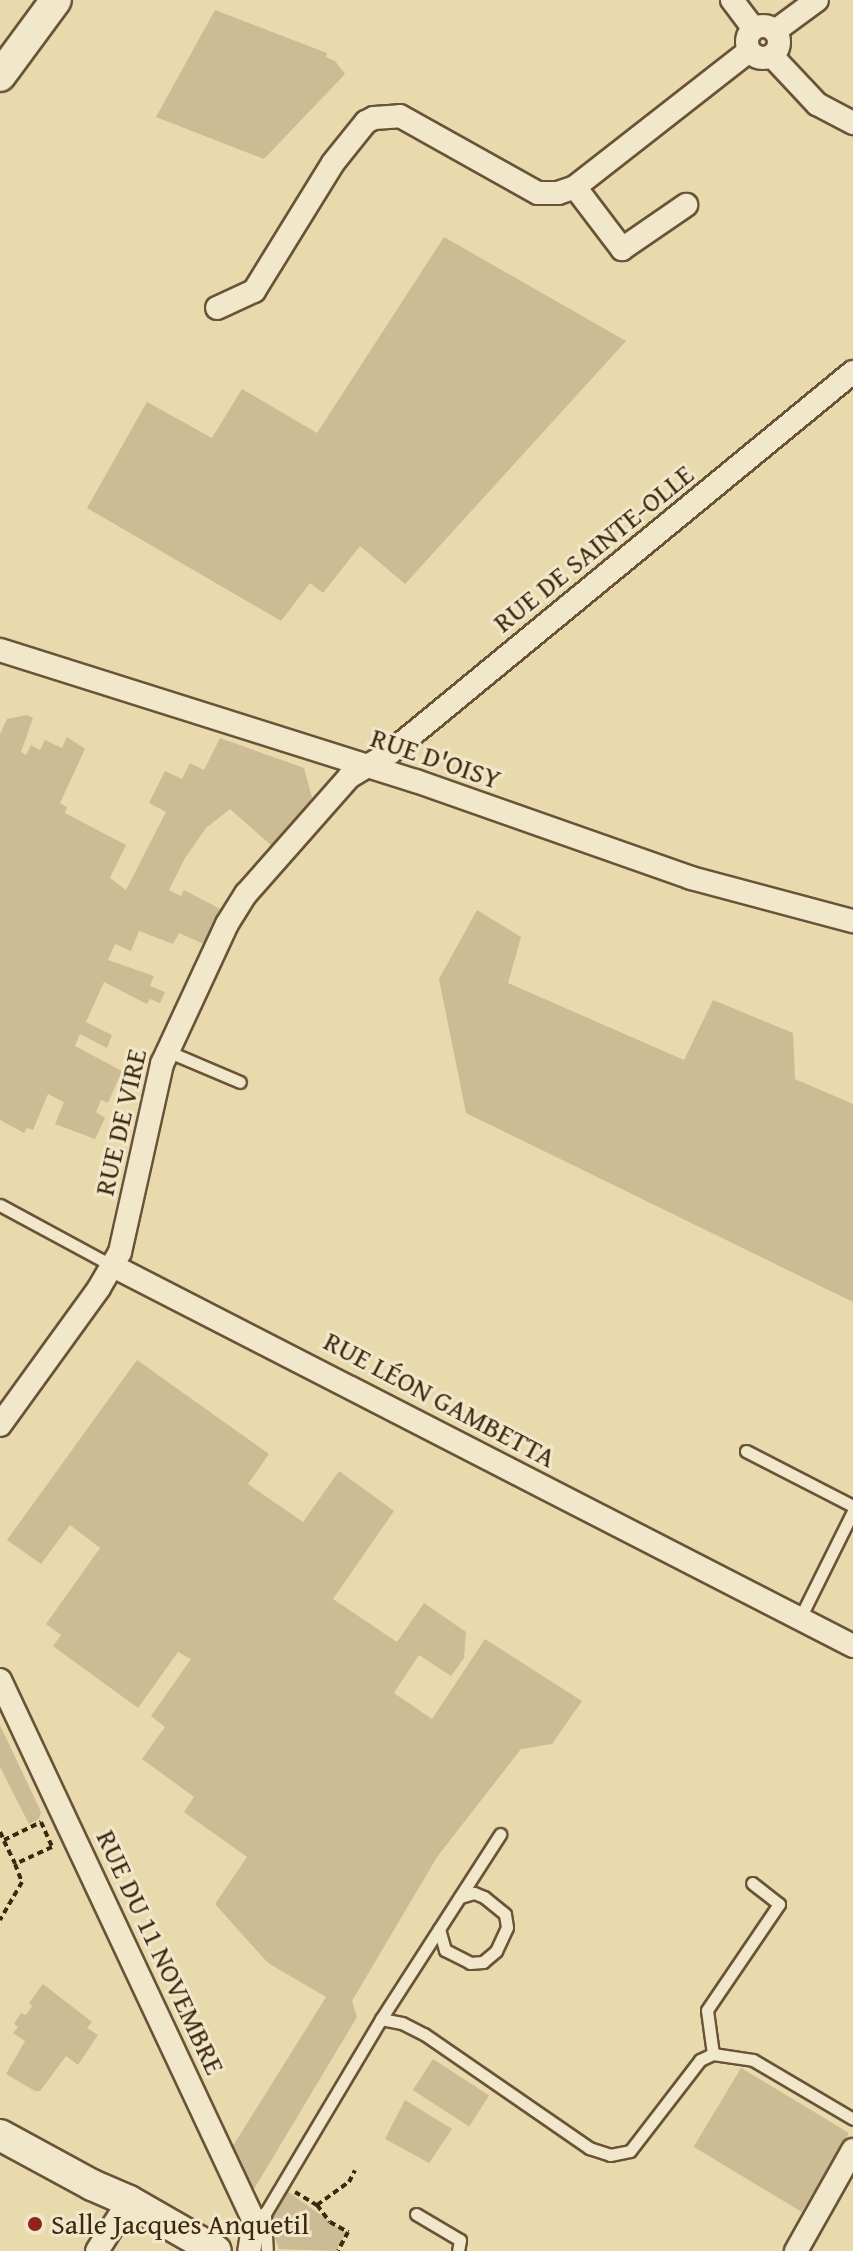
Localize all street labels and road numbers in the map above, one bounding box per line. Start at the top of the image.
street label: RUE DE SAINTE-OLLE [486,457,700,639]
street label: RUE D'OISY [367,720,505,796]
street label: RUE DE VIRE [87,1045,153,1199]
street label: RUE LÉON GAMBETTA [318,1324,562,1474]
street label: RUE DU 11 NOVEMBRE [90,1824,232,2080]

